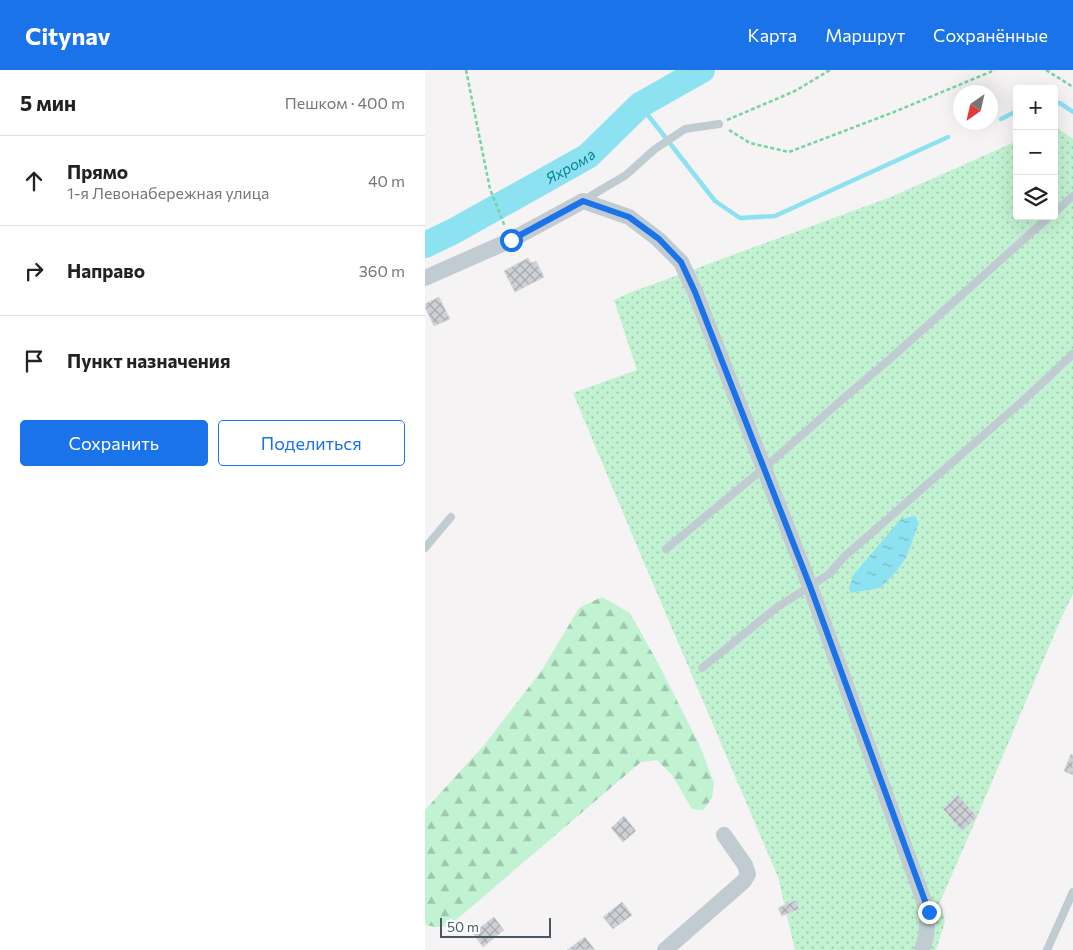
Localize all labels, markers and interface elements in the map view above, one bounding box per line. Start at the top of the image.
text: Citynav [25,21,111,50]
text: Карта [748,24,797,46]
text: Маршрут [825,24,905,46]
text: Сохранённые [933,24,1048,46]
north arrow [953,85,998,130]
map controls [1013,85,1058,220]
button: + [1013,85,1058,130]
text: 5 мин [20,90,76,115]
text: Пешком · 400 m [285,93,405,112]
button: − [1013,130,1058,175]
water label: Яхрома [541,145,599,188]
text: Прямо [67,160,128,183]
icon: ahead [20,167,48,195]
text: 40 m [368,171,405,190]
button: layers [1013,175,1058,220]
text: 1-я Левонабережная улица [67,183,269,202]
route start [500,229,523,252]
icon: right [20,257,48,285]
text: Направо [67,259,145,282]
text: 360 m [359,261,405,280]
icon: arrive [20,347,48,375]
text: Пункт назначения [67,349,230,372]
button: Сохранить [20,420,208,466]
button: Поделиться [218,420,405,466]
route end [918,901,941,924]
scale bar [440,915,551,938]
text: 50 m [447,918,479,935]

